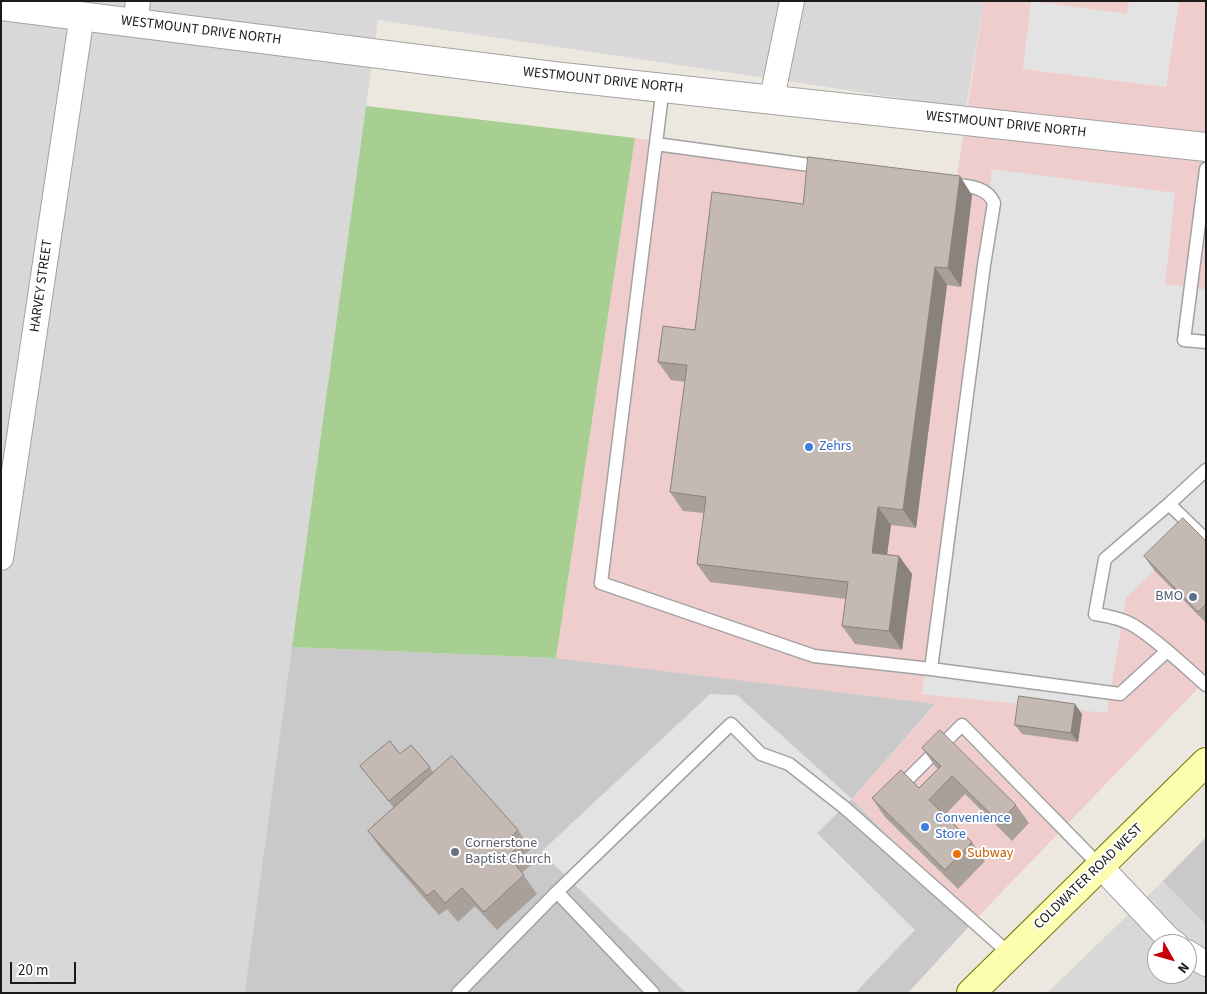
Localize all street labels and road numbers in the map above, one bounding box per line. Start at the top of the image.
street label: WESTMOUNT DRIVE NORTH [120,13,282,49]
street label: WESTMOUNT DRIVE NORTH [522,64,684,98]
street label: WESTMOUNT DRIVE NORTH [925,108,1087,142]
street label: HARVEY STREET [27,238,57,334]
street label: COLDWATER ROAD WEST [1031,821,1147,933]

